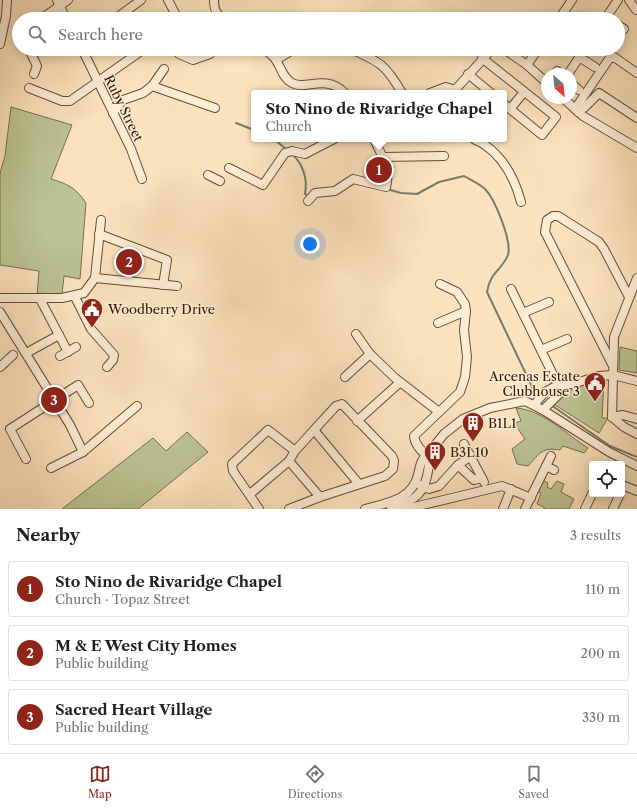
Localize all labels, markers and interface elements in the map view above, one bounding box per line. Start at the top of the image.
search box [12,12,625,56]
icon: search [26,23,48,45]
text: Search here [58,25,143,44]
north arrow [541,68,577,104]
street label: Ruby Street [101,72,147,144]
popup [251,90,507,142]
text: Sto Nino de Rivaridge Chapel [265,99,493,118]
text: Church [265,118,312,134]
pin: 1 [366,155,392,185]
your location [300,234,320,254]
pin: 2 [116,247,142,277]
public building icon: Woodberry Drive [79,296,105,329]
place label: Woodberry Drive [107,301,215,317]
place label: Arcenas Estate Clubhouse 3 [488,368,580,399]
public building icon: Arcenas Estate Clubhouse 3 [582,370,608,403]
pin: 3 [41,385,67,415]
building icon: B1L1 [460,410,486,443]
place label: B1L1 [488,415,517,431]
building icon: B3L10 [422,439,448,472]
place label: B3L10 [450,444,488,460]
map controls [589,461,625,497]
button: locate [589,461,625,497]
text: Nearby [16,525,80,545]
text: 3 results [570,527,621,543]
text: Sto Nino de Rivaridge Chapel [55,572,282,591]
text: 1 [27,581,33,597]
text: 110 m [585,581,620,597]
text: Church · Topaz Street [55,591,190,607]
text: M & E West City Homes [55,636,237,655]
text: 2 [26,645,34,661]
text: 200 m [580,645,620,661]
text: Public building [55,655,148,671]
text: Sacred Heart Village [55,700,213,719]
text: 3 [26,709,34,725]
text: 330 m [582,709,620,725]
text: Public building [55,719,148,735]
tab: Map [88,763,112,801]
tab: Directions [288,763,342,801]
tab: Saved [518,763,549,801]

